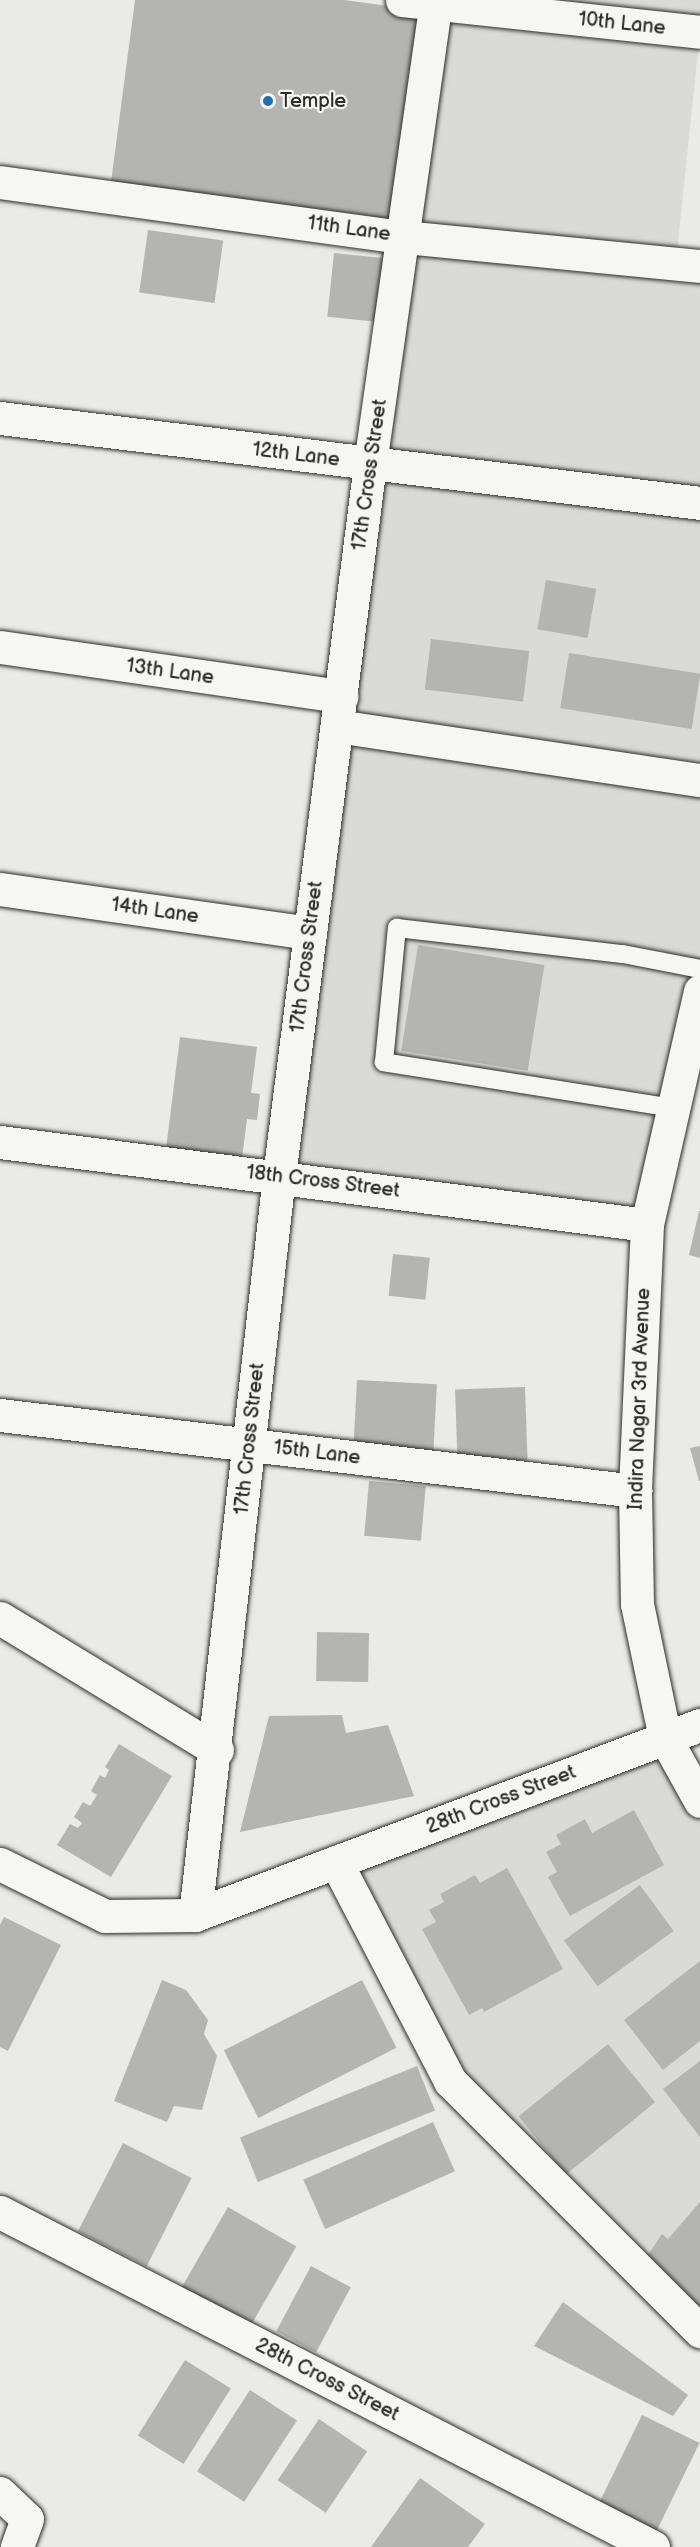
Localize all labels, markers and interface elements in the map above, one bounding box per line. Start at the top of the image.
street label: 10th Lane [577,7,667,41]
place label: Temple [280,89,346,113]
marker: Temple [261,94,275,108]
street label: 11th Lane [306,211,392,247]
street label: 17th Cross Street [347,398,393,552]
street label: 12th Lane [251,438,341,472]
street label: 13th Lane [125,654,215,690]
street label: 17th Cross Street [286,880,328,1034]
street label: 14th Lane [110,893,200,929]
street label: 18th Cross Street [245,1161,401,1203]
street label: Indira Nagar 3rd Avenue [624,1288,656,1510]
street label: 17th Cross Street [230,1362,270,1516]
street label: 15th Lane [272,1436,362,1470]
street label: 28th Cross Street [423,1760,579,1840]
street label: 28th Cross Street [251,2333,403,2427]

